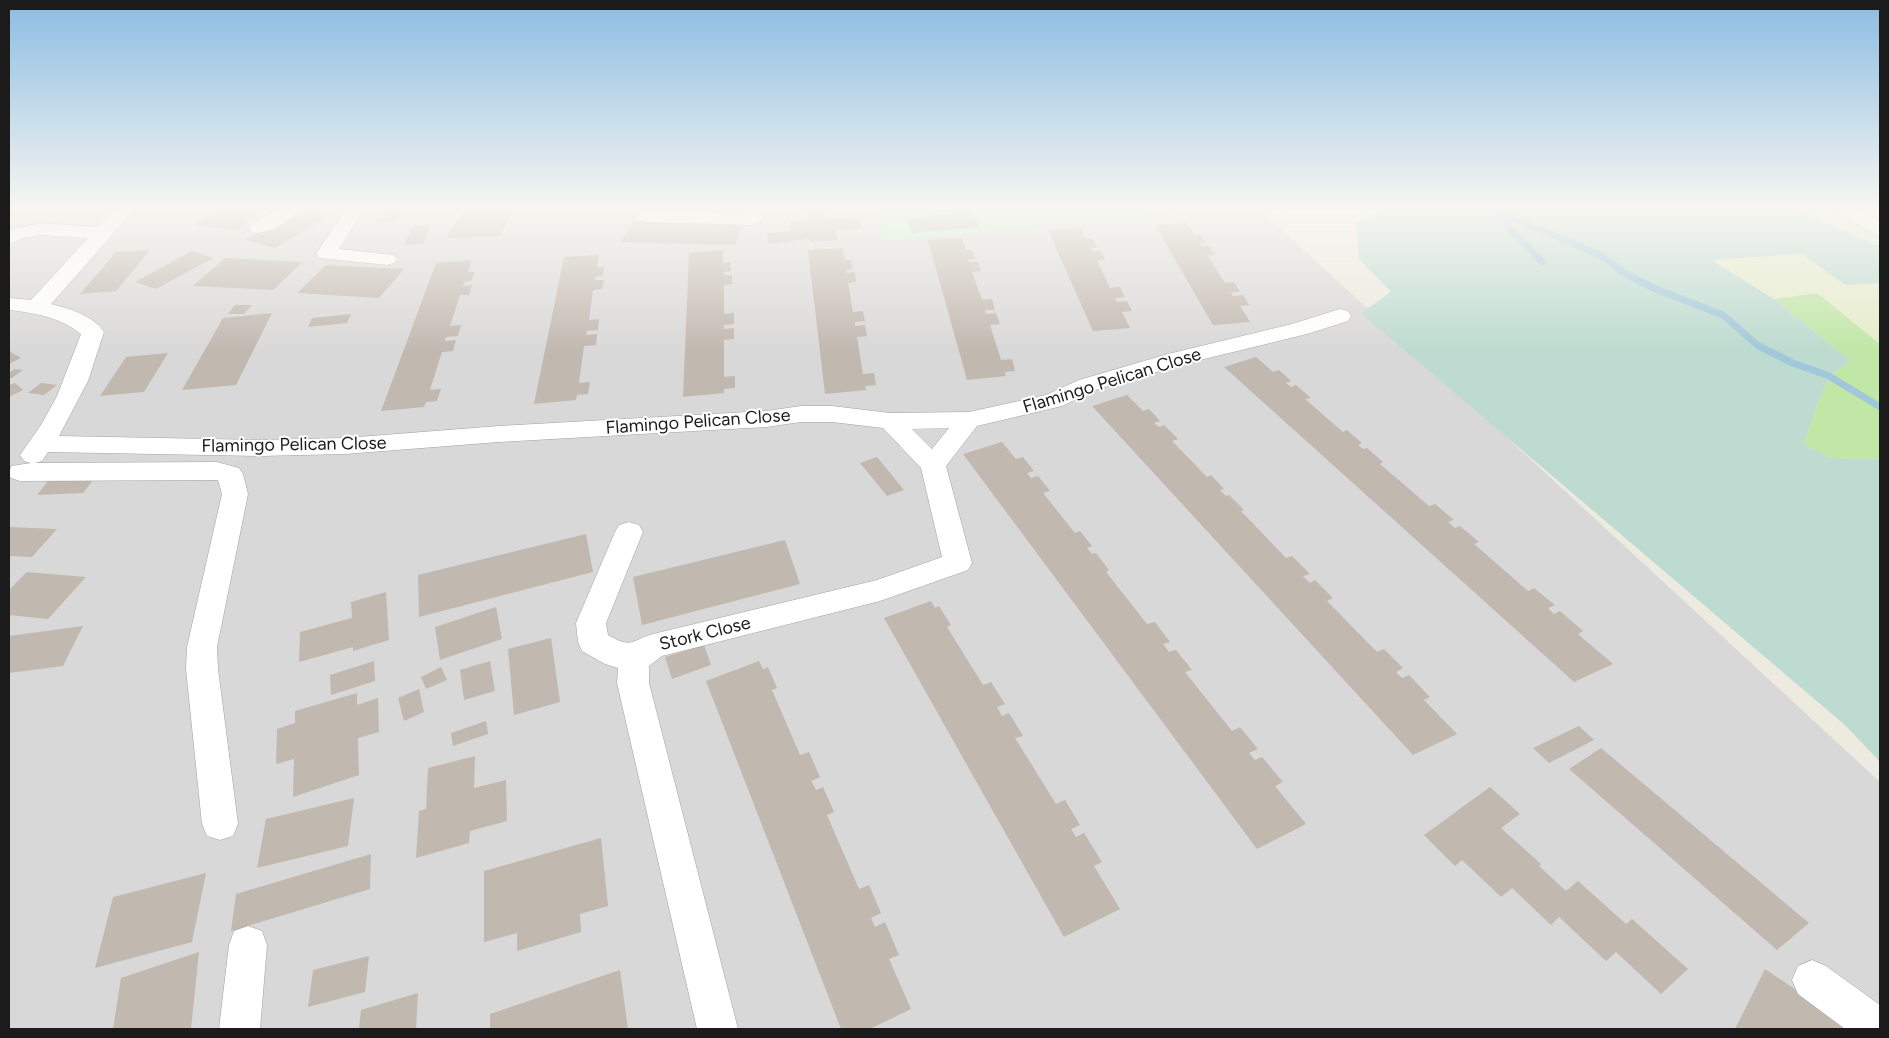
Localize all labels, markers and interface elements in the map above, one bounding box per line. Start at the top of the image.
street label: Flamingo Pelican Close [1020,344,1204,418]
street label: Flamingo Pelican Close [605,405,791,439]
street label: Flamingo Pelican Close [201,433,387,457]
street label: Stork Close [657,612,753,656]

